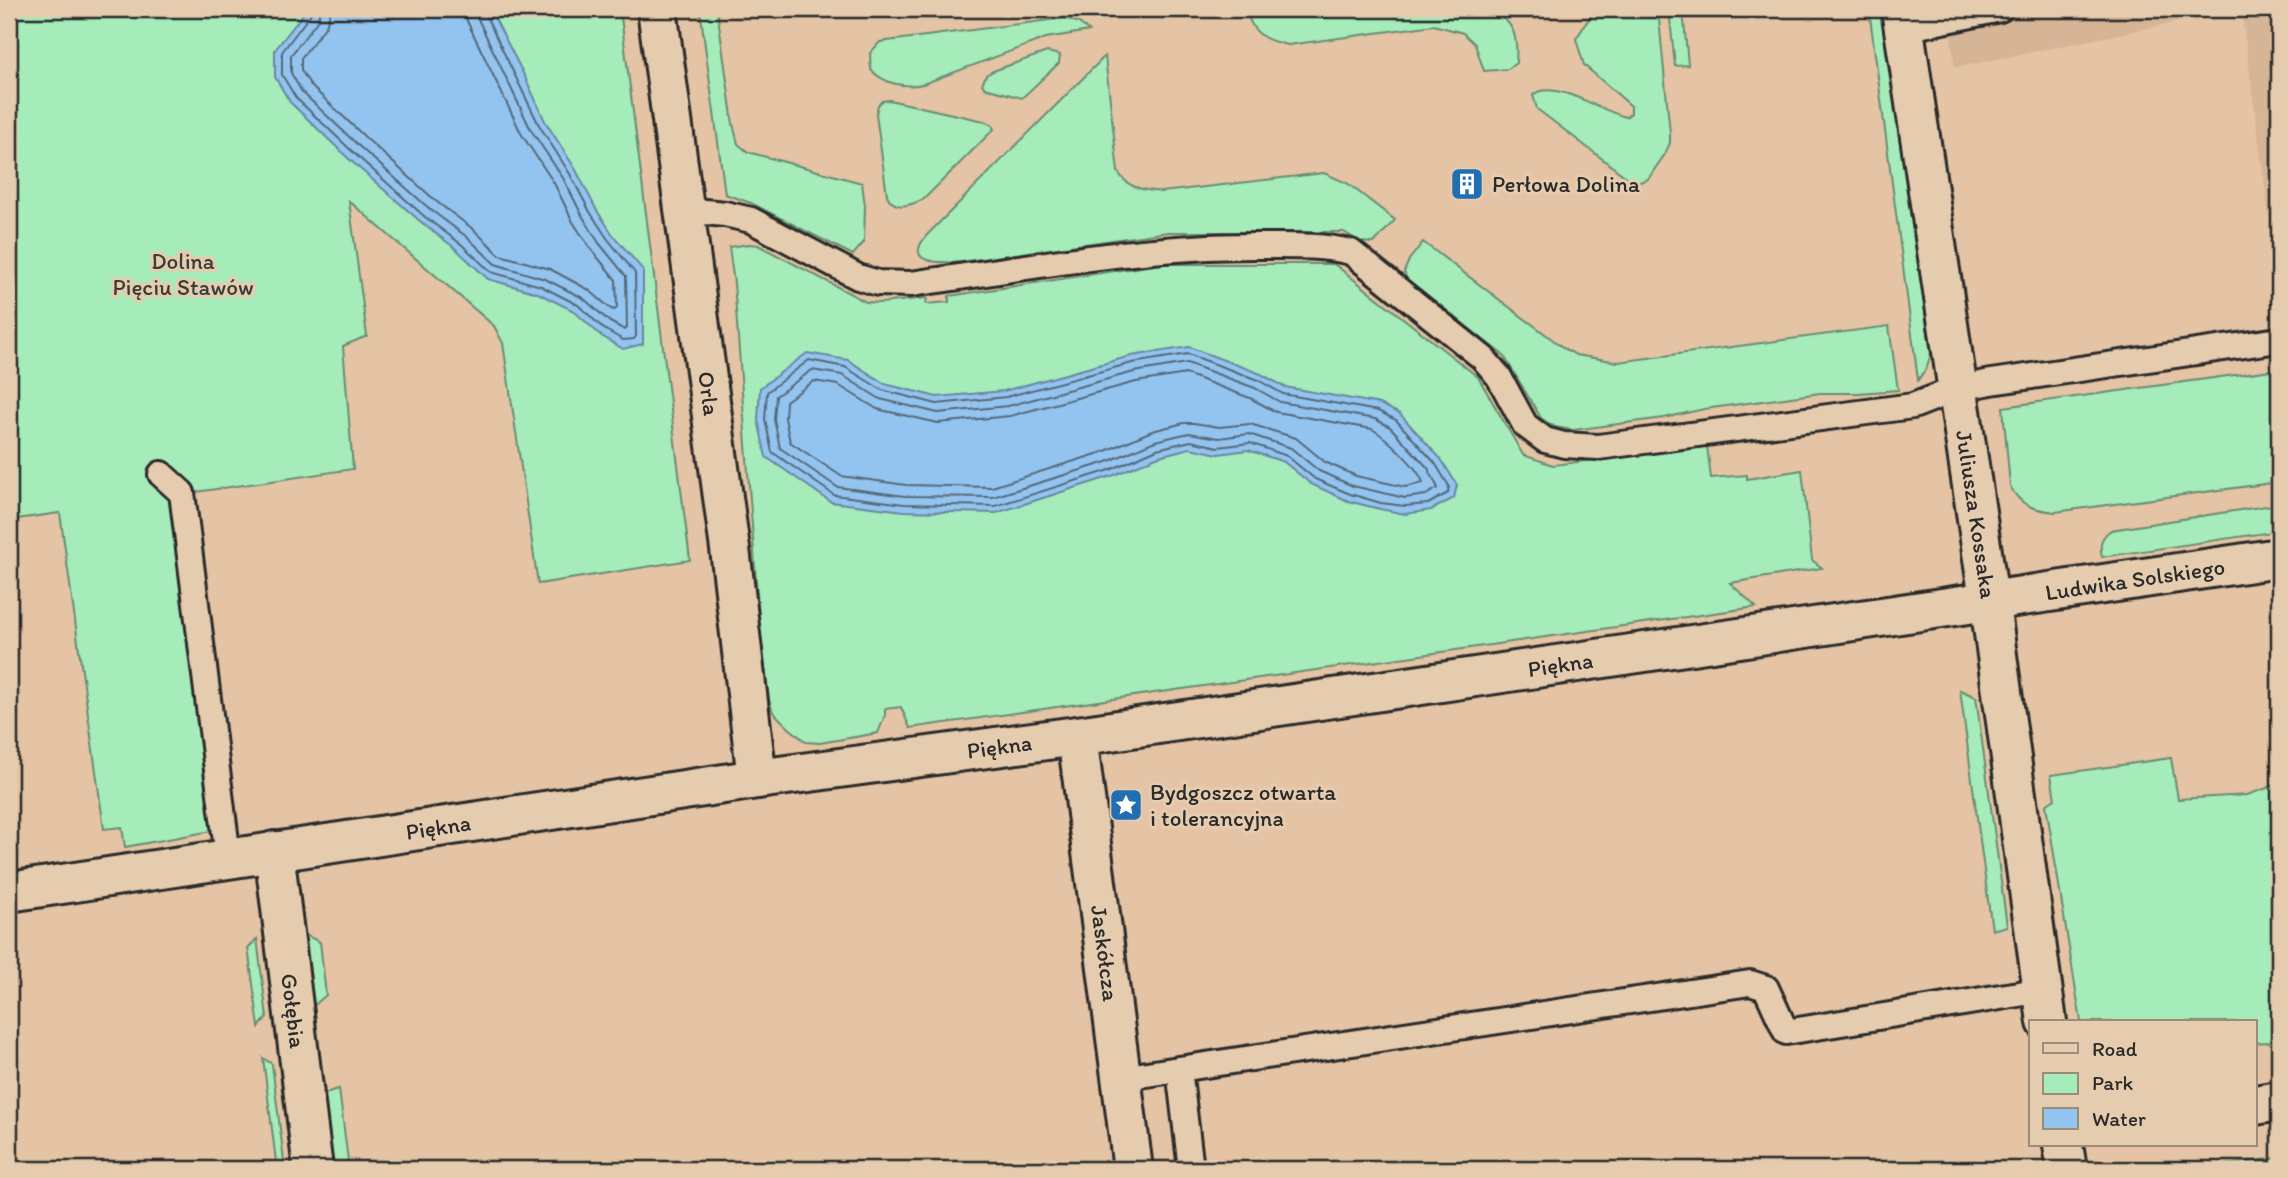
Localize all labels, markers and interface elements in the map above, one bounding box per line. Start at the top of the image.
building icon: Perłowa Dolina [1448,165,1486,203]
place label: Perłowa Dolina [1492,170,1640,198]
park label: Dolina Pięciu Stawów [112,247,254,301]
street label: Orla [692,370,726,417]
street label: Juliusza Kossaka [1950,428,2003,600]
street label: Ludwika Solskiego [2043,552,2227,606]
street label: Piękna [1526,646,1595,683]
street label: Piękna [965,728,1034,765]
place label: Bydgoszcz otwarta i tolerancyjna [1150,778,1336,832]
place icon: Bydgoszcz otwarta i tolerancyjna [1107,786,1145,824]
street label: Piękna [404,808,473,846]
street label: Jaskółcza [1085,904,1125,1003]
street label: Gołębia [275,972,312,1050]
legend [2029,1020,2256,1146]
text: Road [2092,1036,2138,1061]
text: Park [2092,1070,2134,1095]
text: Water [2092,1106,2146,1131]

